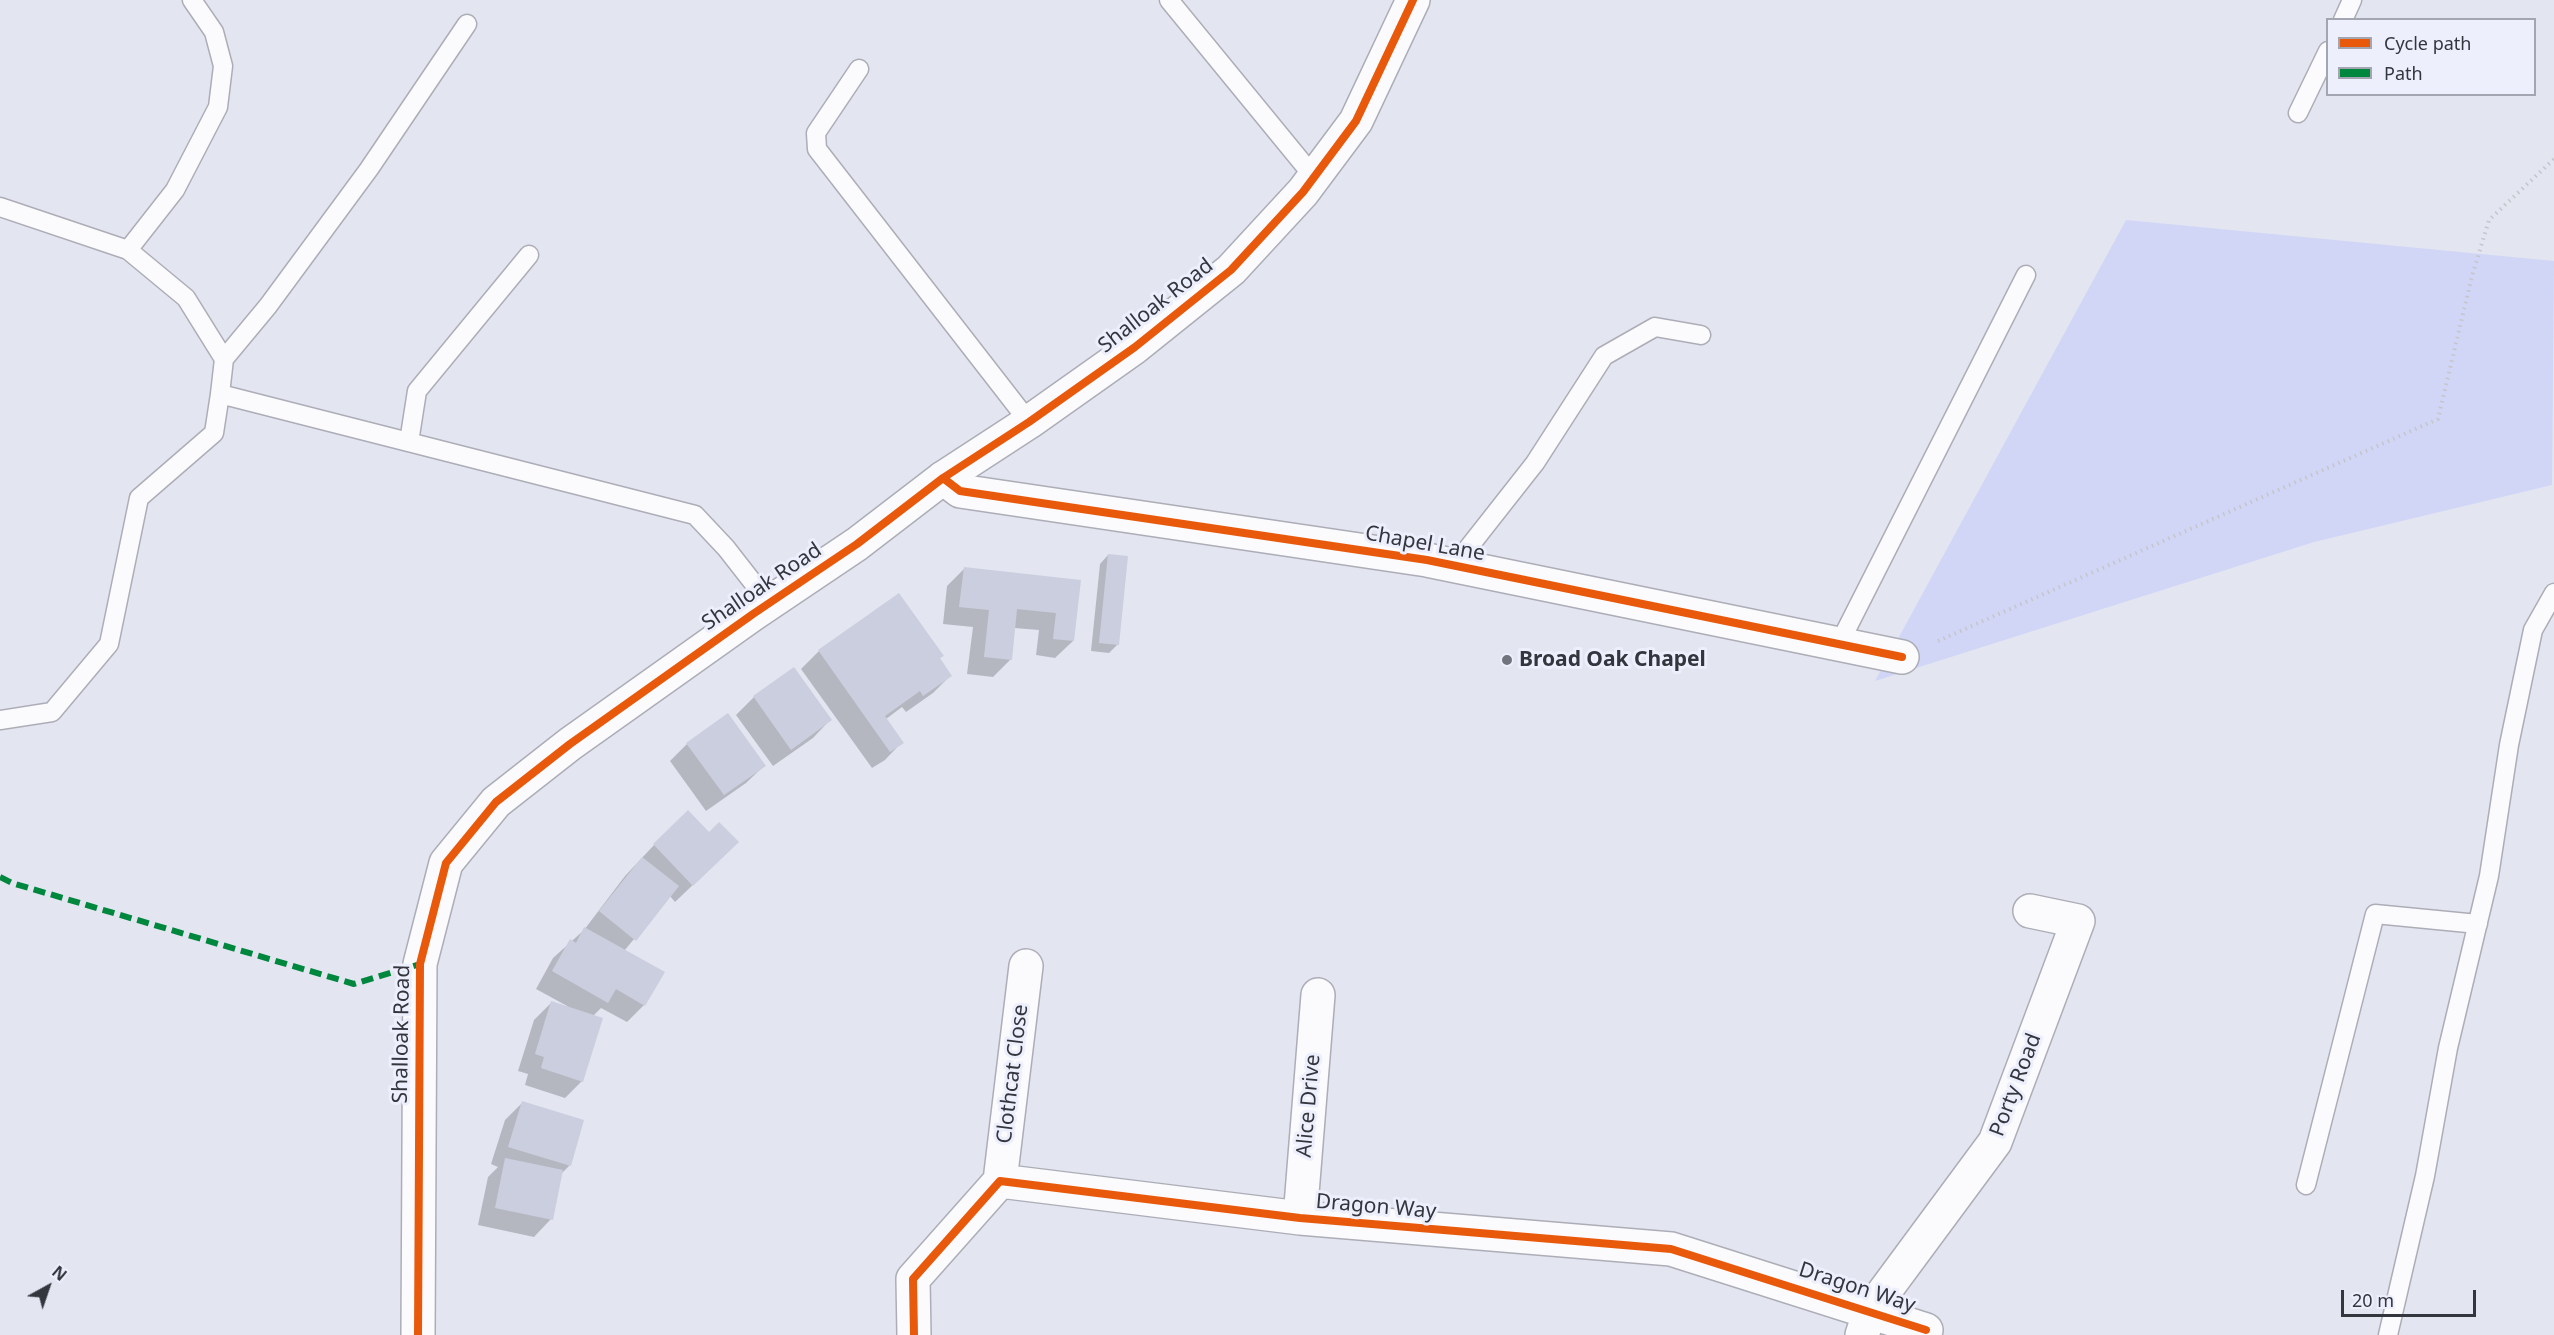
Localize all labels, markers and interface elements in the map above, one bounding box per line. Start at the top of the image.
legend [2326,18,2536,96]
text: Cycle path [2384,31,2471,55]
text: Path [2384,61,2423,85]
street label: Shalloak Road [1094,253,1218,359]
street label: Chapel Lane [1363,521,1487,567]
street label: Shalloak Road [697,538,827,636]
place label: Broad Oak Chapel [1519,647,1706,673]
marker: Broad Oak Chapel [1500,653,1514,667]
street label: Shalloak Road [388,964,416,1104]
street label: Clothcat Close [992,1003,1034,1145]
street label: Porty Road [1985,1030,2047,1140]
street label: Alice Drive [1292,1053,1326,1159]
street label: Dragon Way [1315,1189,1437,1225]
north arrow [18,1257,78,1317]
street label: Dragon Way [1796,1257,1918,1319]
text: N [48,1261,72,1286]
scale bar [2344,1278,2479,1316]
text: 20 m [2352,1288,2394,1312]

